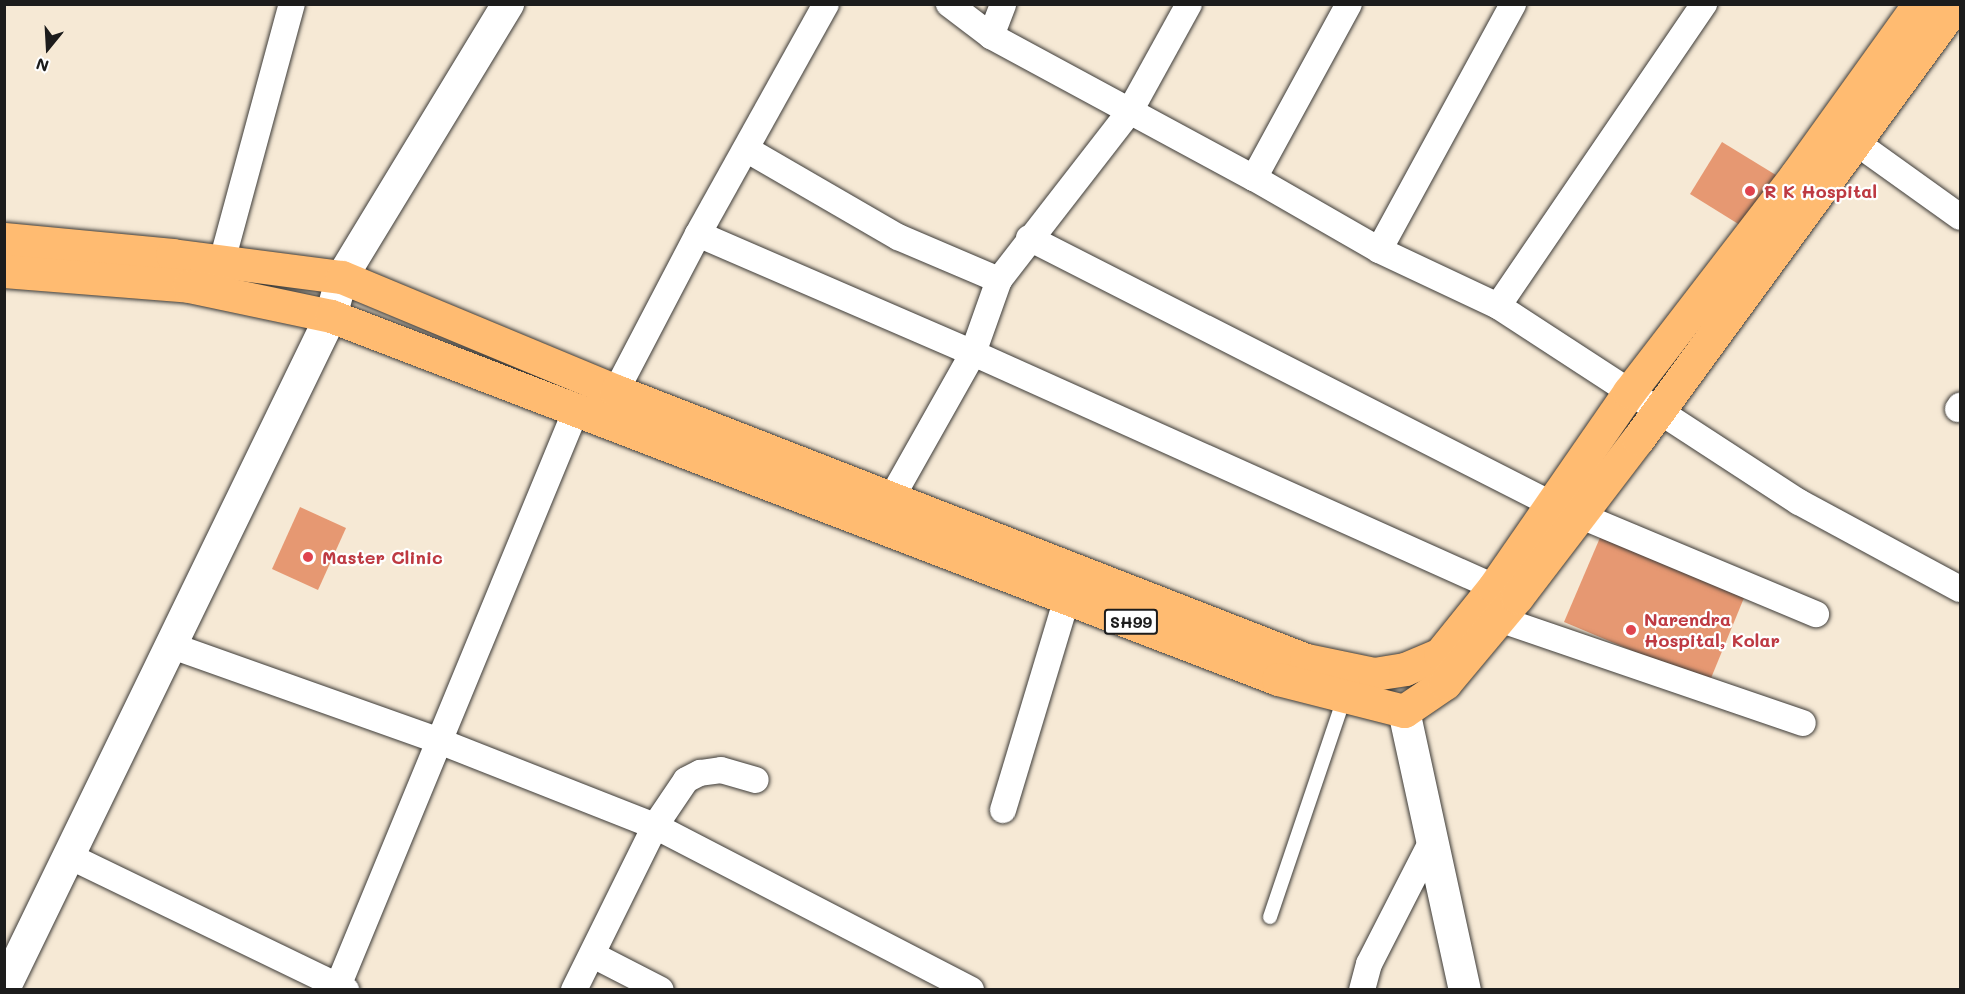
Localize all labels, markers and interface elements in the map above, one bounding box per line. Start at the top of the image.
north arrow [18,18,78,78]
text: N [33,54,51,77]
place label: R K Hospital [1764,180,1877,202]
marker: R K Hospital [1741,182,1759,200]
place label: Master Clinic [322,546,443,568]
marker: Master Clinic [299,548,317,566]
road number: SH99 [1102,609,1160,635]
place label: Narendra Hospital, Kolar [1644,609,1780,652]
marker: Narendra Hospital, Kolar [1622,621,1640,639]

